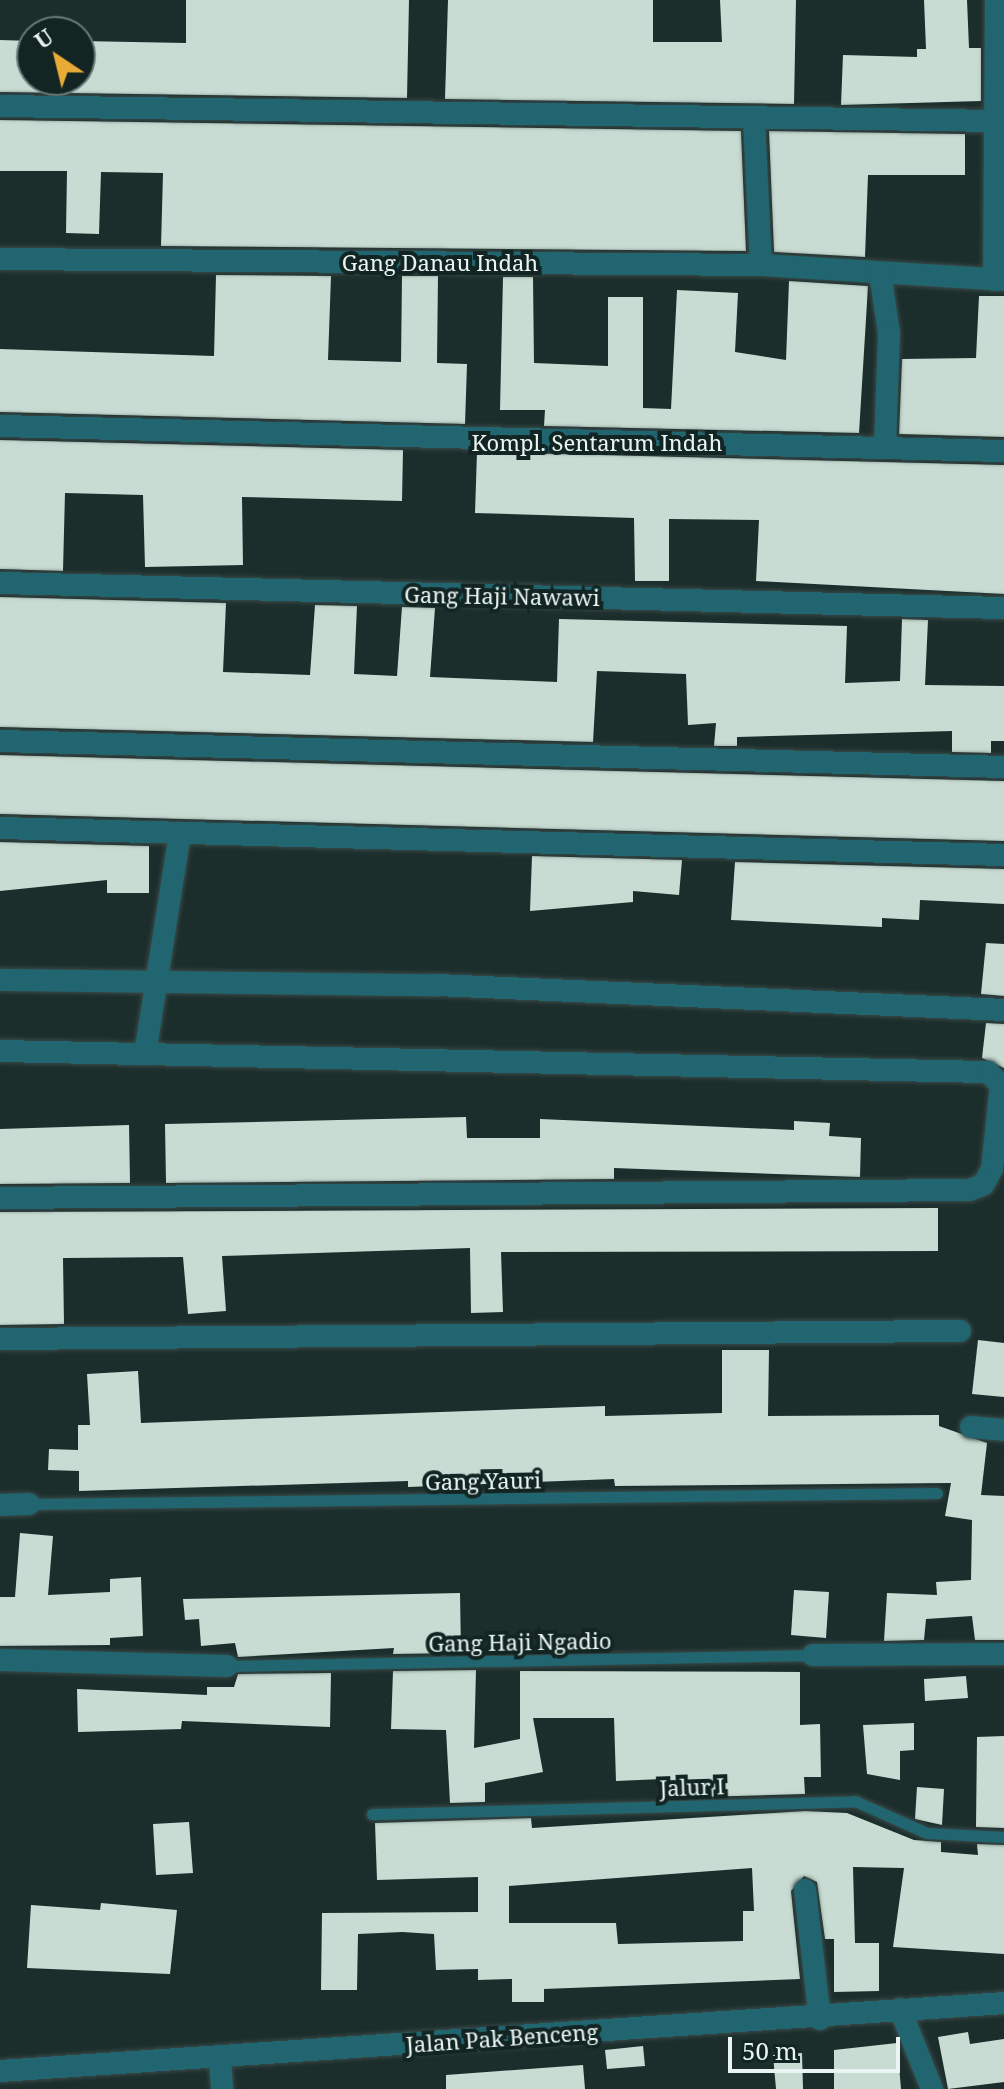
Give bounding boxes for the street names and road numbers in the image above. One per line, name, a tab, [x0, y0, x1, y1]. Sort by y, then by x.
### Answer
street label: Gang Danau Indah	[342, 250, 538, 276]
street label: Kompl. Sentarum Indah	[471, 430, 723, 456]
street label: Gang Haji Nawawi	[404, 581, 600, 611]
street label: Gang Yauri	[425, 1467, 541, 1495]
street label: Gang Haji Ngadio	[428, 1627, 612, 1657]
street label: Jalur I	[659, 1773, 725, 1801]
street label: Jalan Pak Benceng	[405, 2018, 599, 2058]

